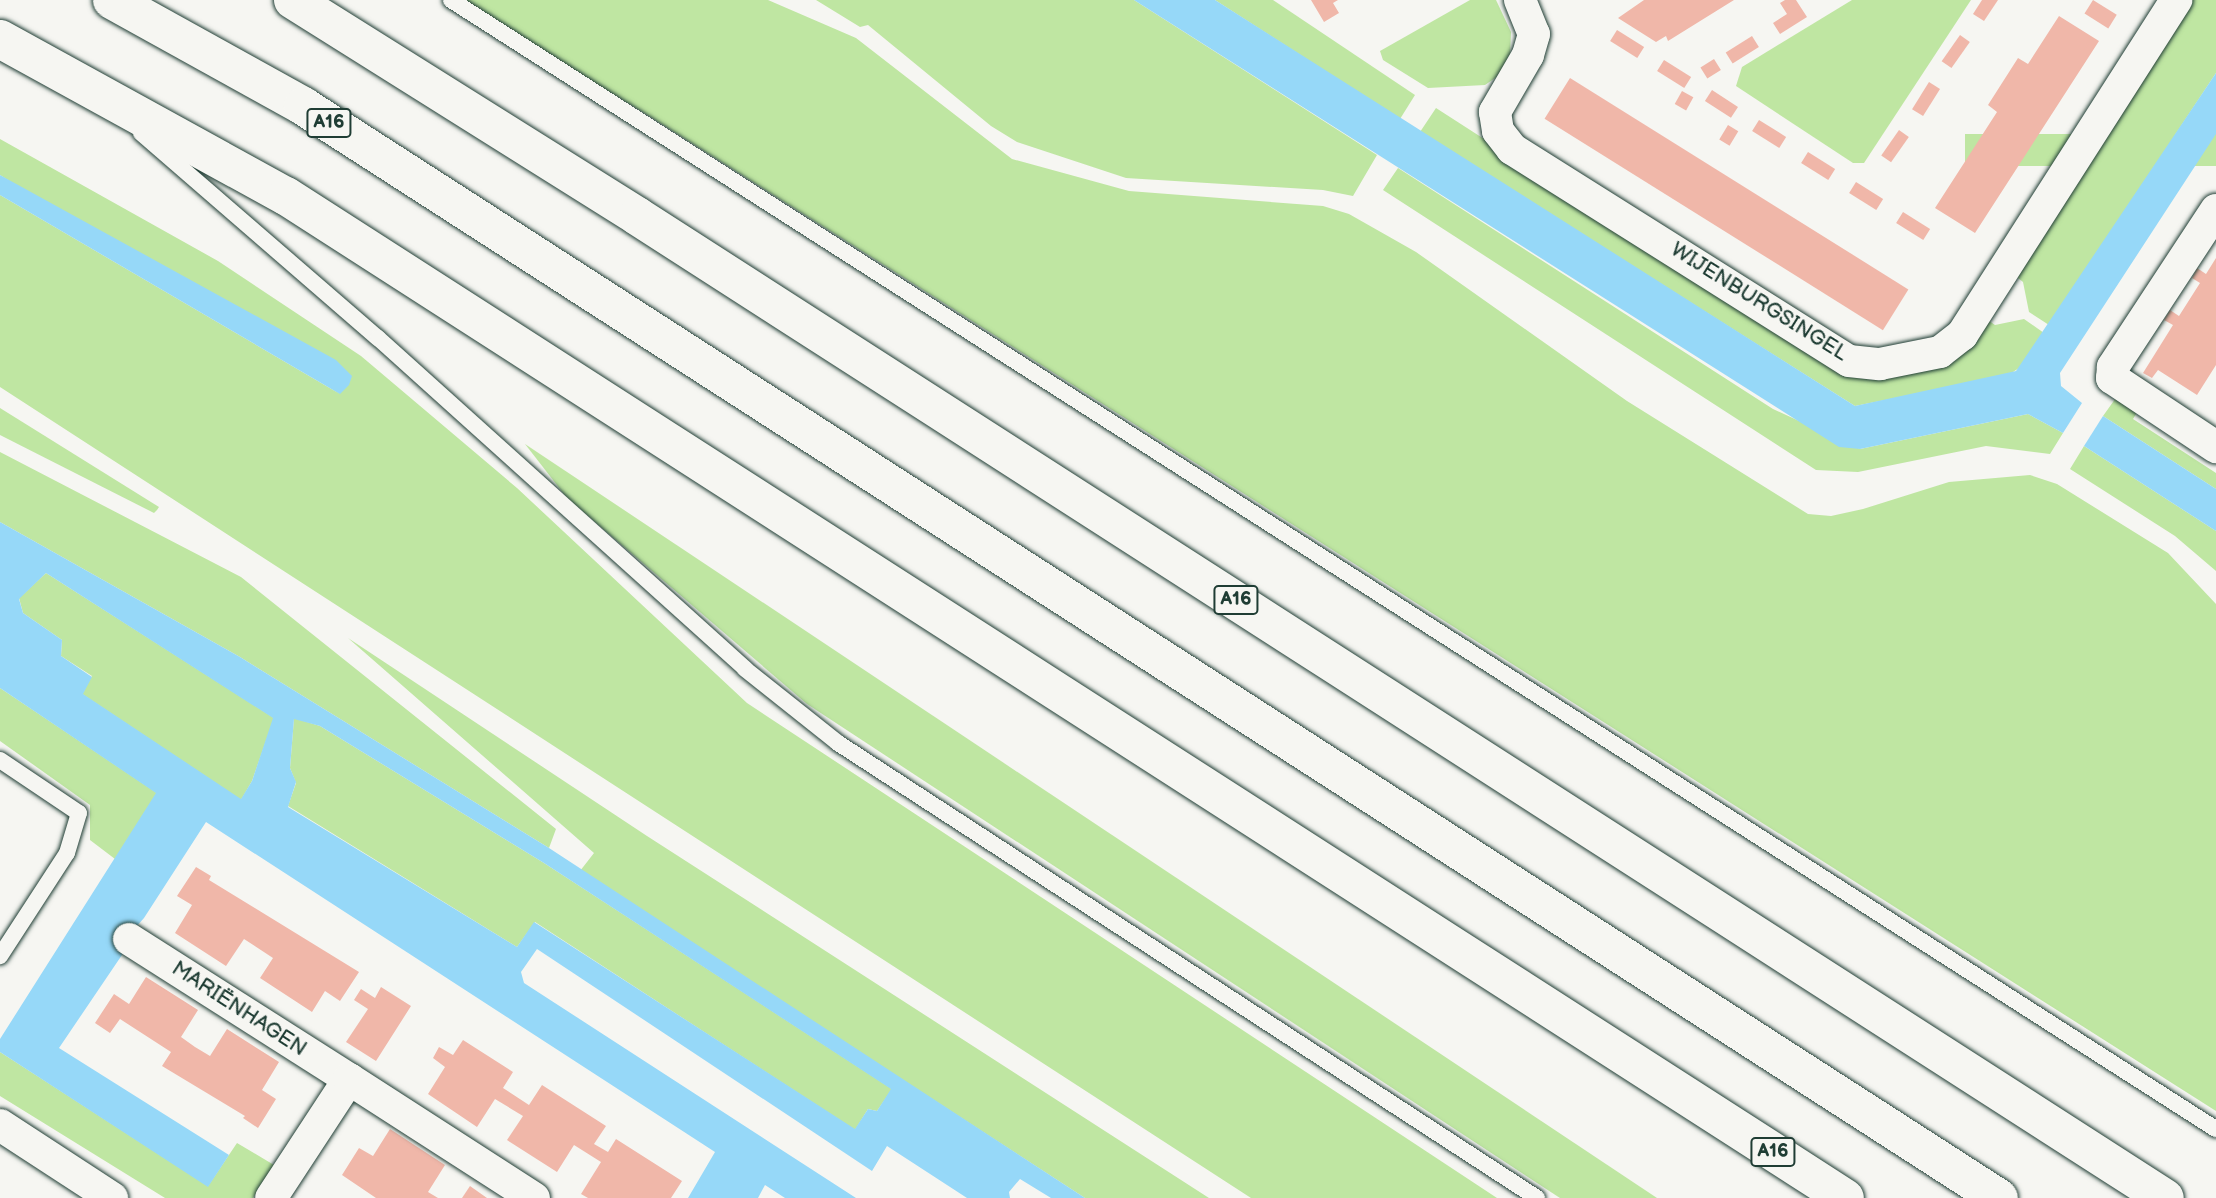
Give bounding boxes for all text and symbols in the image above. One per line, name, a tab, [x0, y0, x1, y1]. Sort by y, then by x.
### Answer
road number: A16	[306, 108, 352, 139]
street label: WIJENBURGSINGEL	[1666, 237, 1852, 367]
road number: A16	[1213, 584, 1259, 615]
street label: MARIËNHAGEN	[167, 956, 311, 1062]
road number: A16	[1750, 1136, 1796, 1168]

